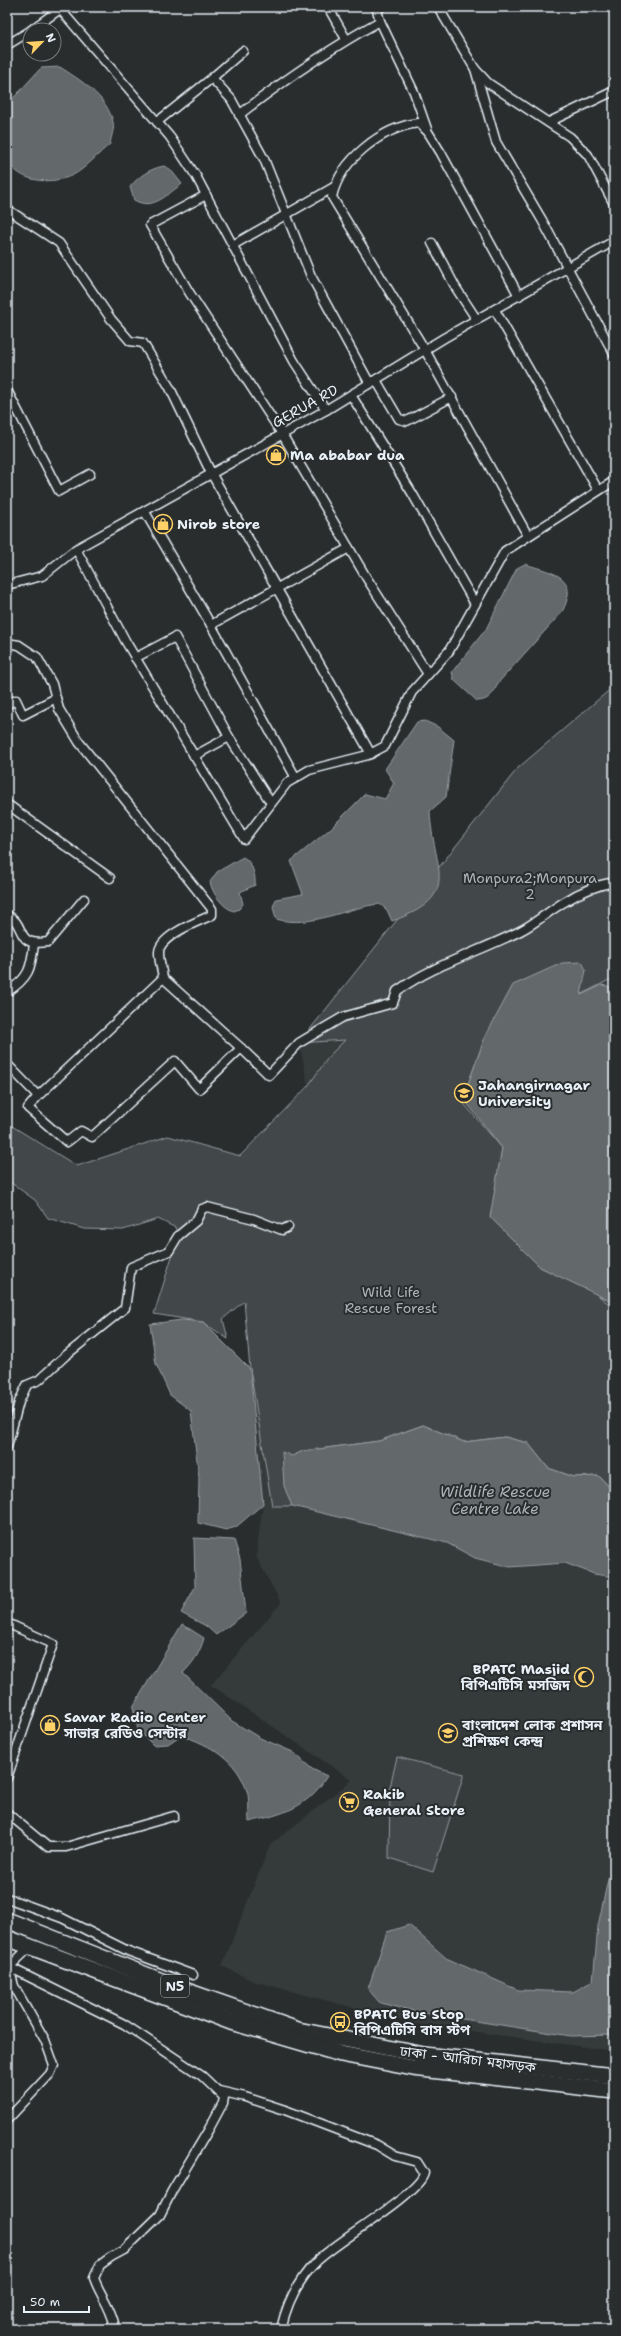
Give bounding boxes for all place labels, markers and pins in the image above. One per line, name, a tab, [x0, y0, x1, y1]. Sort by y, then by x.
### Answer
shop icon: Ma ababar dua	[265, 444, 287, 466]
place label: Ma ababar dua	[290, 446, 405, 464]
shop icon: Nirob store	[152, 513, 174, 535]
place label: Nirob store	[177, 515, 260, 533]
place label: Jahangirnagar University	[478, 1076, 590, 1110]
school or university icon: Jahangirnagar University	[453, 1082, 475, 1104]
place label: BPATC Masjid বিপিএটিসি মসজিদ	[460, 1660, 571, 1694]
mosque icon: BPATC Masjid বিপিএটিসি মসজিদ	[573, 1666, 595, 1688]
place label: Savar Radio Center সাভার রেডিও সেন্টার	[63, 1708, 207, 1742]
shop icon: Savar Radio Center সাভার রেডিও সেন্টার	[39, 1714, 61, 1736]
place label: বাংলাদেশ লোক প্রশাসন প্রশিক্ষণ কেন্দ্র	[461, 1716, 603, 1750]
school or university icon: বাংলাদেশ লোক প্রশাসন প্রশিক্ষণ কেন্দ্র	[437, 1722, 459, 1744]
place label: Rakib General Store	[363, 1785, 465, 1819]
supermarket icon: Rakib General Store	[338, 1791, 360, 1813]
place label: BPATC Bus Stop বিপিএটিসি বাস স্টপ	[353, 2005, 471, 2039]
bus stop icon: BPATC Bus Stop বিপিএটিসি বাস স্টপ	[329, 2011, 351, 2033]

